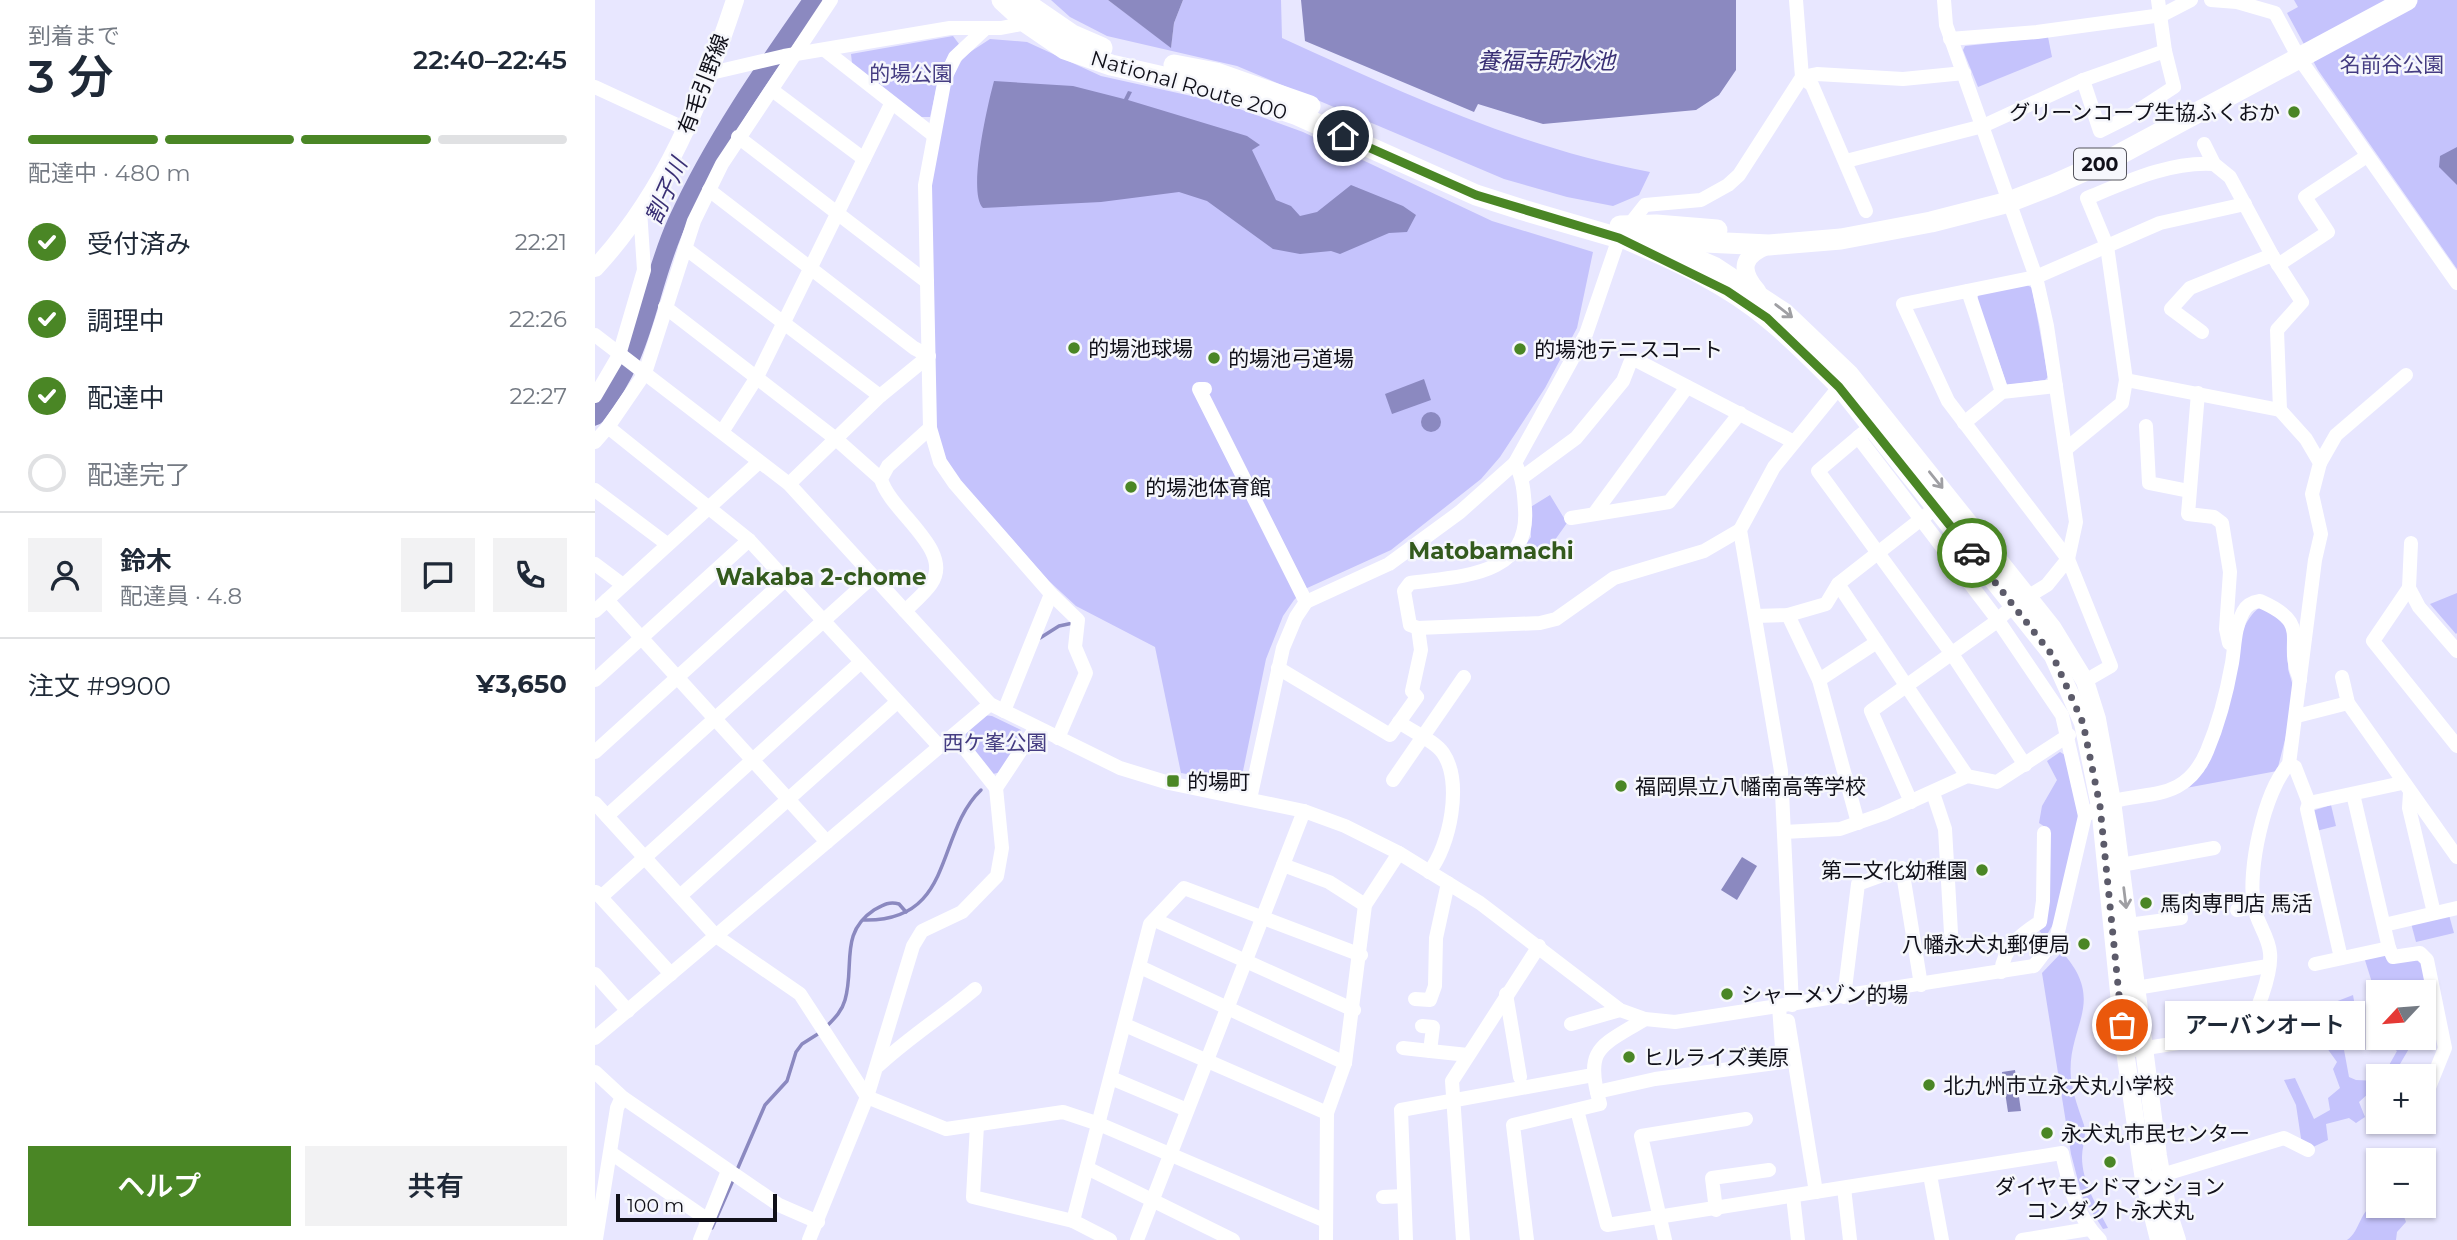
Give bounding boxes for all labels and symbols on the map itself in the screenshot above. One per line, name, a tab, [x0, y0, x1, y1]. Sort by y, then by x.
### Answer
street label: 有毛引野線	[673, 31, 733, 137]
street label: National Route 200	[1088, 45, 1290, 125]
water label: 養福寺貯水池	[1477, 47, 1617, 75]
park label: 名前谷公園	[2340, 52, 2445, 77]
park label: 的場公園	[869, 61, 953, 86]
place label: グリーンコープ生協ふくおか	[2009, 100, 2280, 125]
marker: グリーンコープ生協ふくおか	[2286, 104, 2302, 120]
pin	[1313, 106, 1373, 166]
road number: 200	[2074, 148, 2126, 180]
water label: 割子川	[639, 151, 694, 228]
one-way arrow	[1774, 304, 1792, 319]
place label: 的場池球場	[1088, 336, 1193, 361]
place label: 的場池テニスコート	[1534, 337, 1723, 362]
marker: 的場池球場	[1066, 340, 1082, 356]
marker: 的場池テニスコート	[1512, 341, 1528, 357]
place label: 的場池弓道場	[1228, 346, 1354, 371]
marker: 的場池弓道場	[1206, 350, 1222, 366]
one-way arrow	[1928, 470, 1943, 488]
place label: 的場池体育館	[1145, 475, 1271, 500]
marker: 的場池体育館	[1123, 479, 1139, 495]
courier	[1937, 518, 2007, 588]
district label: Matobamachi	[1408, 537, 1574, 565]
district label: Wakaba 2-chome	[716, 563, 926, 591]
park label: 西ケ峯公園	[943, 730, 1048, 755]
place label: 的場町	[1187, 769, 1250, 794]
marker: 的場町	[1165, 773, 1181, 789]
place label: 福岡県立八幡南高等学校	[1635, 774, 1866, 799]
marker: 福岡県立八幡南高等学校	[1613, 778, 1629, 794]
place label: 第二文化幼稚園	[1821, 858, 1968, 883]
marker: 第二文化幼稚園	[1974, 862, 1990, 878]
one-way arrow	[2119, 886, 2132, 909]
place label: 馬肉専門店 馬活	[2160, 891, 2313, 916]
marker: 馬肉専門店 馬活	[2138, 895, 2154, 911]
place label: 八幡永犬丸郵便局	[1902, 932, 2070, 957]
marker: 八幡永犬丸郵便局	[2076, 936, 2092, 952]
north arrow	[2366, 980, 2436, 1050]
place label: シャーメゾン的場	[1741, 982, 1908, 1007]
marker: シャーメゾン的場	[1719, 986, 1735, 1002]
pin	[2092, 995, 2152, 1055]
callout: アーバンオート	[2164, 1000, 2363, 1050]
place label: ヒルライズ美原	[1643, 1045, 1789, 1070]
marker: ヒルライズ美原	[1621, 1049, 1637, 1065]
place label: 北九州市立永犬丸小学校	[1943, 1073, 2174, 1098]
marker: 北九州市立永犬丸小学校	[1921, 1077, 1937, 1093]
place label: 永犬丸市民センター	[2061, 1121, 2250, 1146]
marker: 永犬丸市民センター	[2039, 1125, 2055, 1141]
marker: ダイヤモンドマンション コンダクト永犬丸	[2102, 1154, 2118, 1170]
place label: ダイヤモンドマンション コンダクト永犬丸	[1995, 1174, 2225, 1223]
scale bar	[616, 1191, 777, 1223]

